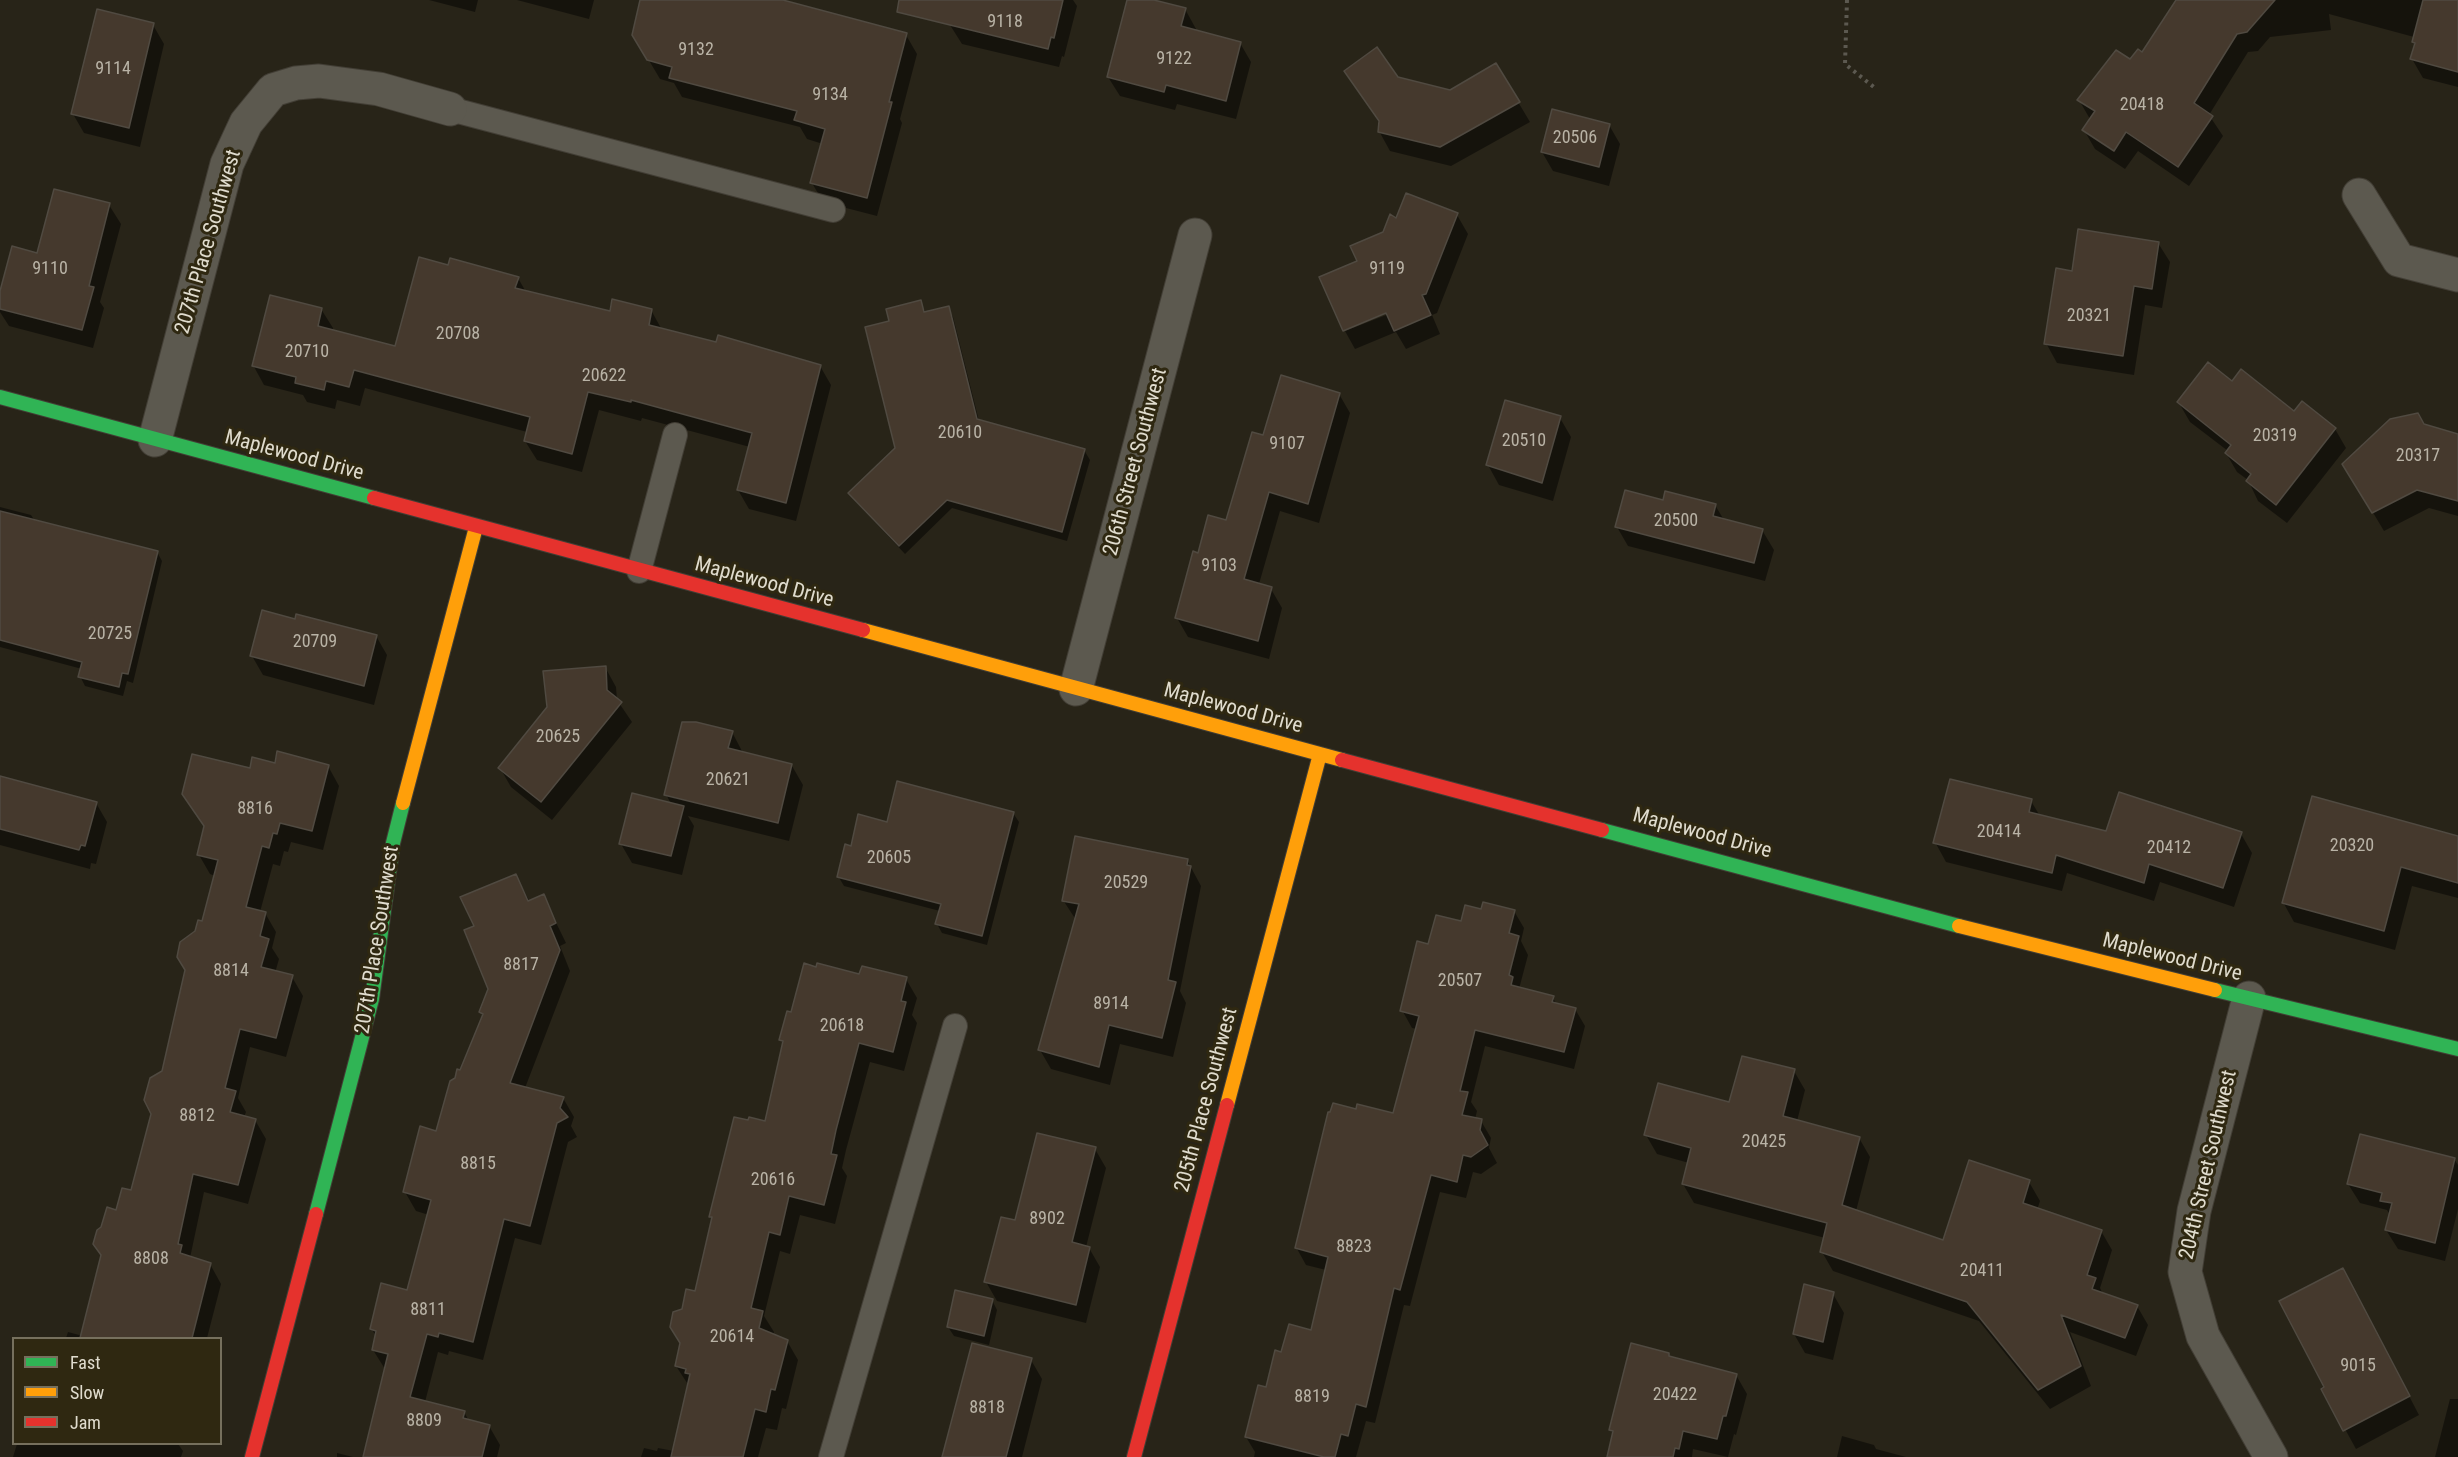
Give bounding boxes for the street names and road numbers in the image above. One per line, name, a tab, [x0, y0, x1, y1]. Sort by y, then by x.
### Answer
street label: 207th Place Southwest	[171, 147, 247, 337]
street label: 206th Street Southwest	[1099, 365, 1173, 559]
street label: Maplewood Drive	[222, 425, 366, 487]
street label: Maplewood Drive	[692, 552, 836, 614]
street label: Maplewood Drive	[1161, 678, 1305, 740]
street label: Maplewood Drive	[1630, 803, 1774, 865]
street label: 207th Place Southwest	[351, 844, 405, 1036]
street label: Maplewood Drive	[2100, 929, 2244, 987]
street label: 205th Place Southwest	[1170, 1005, 1244, 1195]
street label: 204th Street Southwest	[2175, 1068, 2243, 1262]

